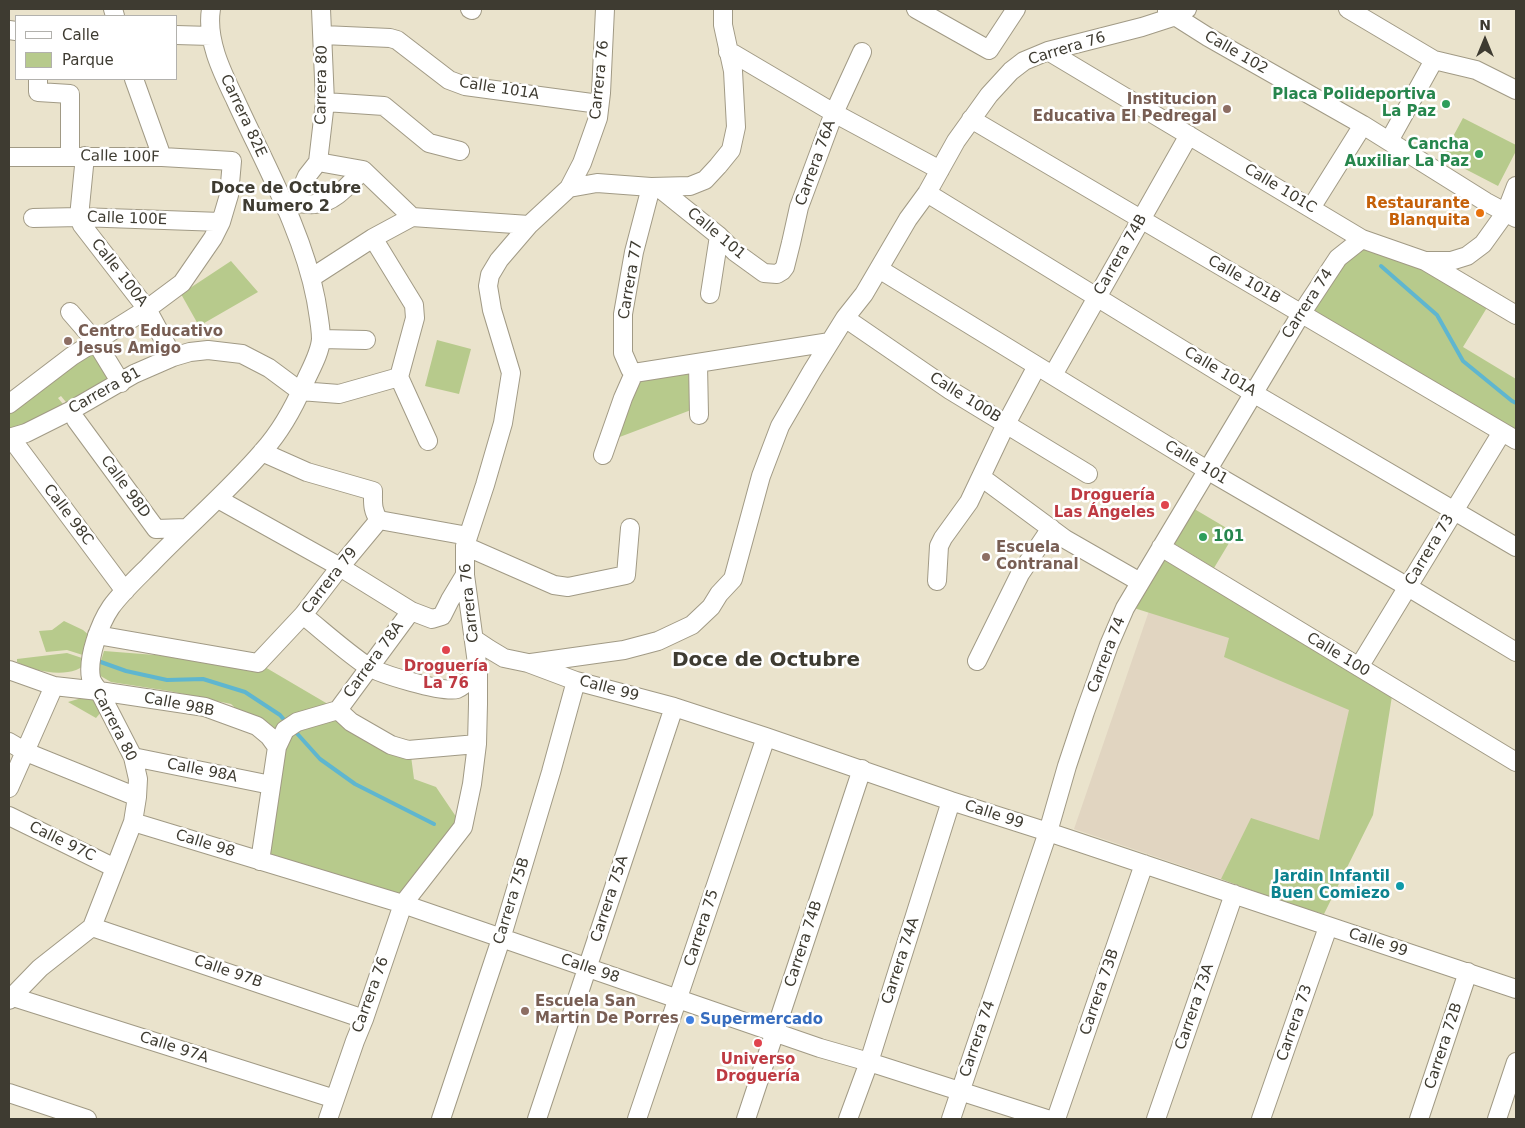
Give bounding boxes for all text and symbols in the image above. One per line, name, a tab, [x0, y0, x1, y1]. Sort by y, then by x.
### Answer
legend	[15, 15, 178, 80]
north arrow	[1460, 15, 1510, 65]
text: N	[1479, 17, 1491, 33]
text: Calle	[62, 26, 99, 44]
street label: Calle 102	[1201, 28, 1271, 78]
street label: Carrera 76	[1026, 29, 1108, 69]
street label: Carrera 76	[587, 39, 613, 121]
street label: Carrera 80	[312, 45, 332, 125]
text: Parque	[62, 51, 114, 69]
street label: Carrera 82E	[216, 72, 270, 160]
street label: Calle 101A	[458, 74, 540, 104]
place label: Placa Polideportiva La Paz	[1272, 86, 1436, 121]
place label: Institucion Educativa El Pedregal	[1033, 91, 1217, 126]
marker: Placa Polideportiva La Paz	[1440, 98, 1452, 110]
marker: Institucion Educativa El Pedregal	[1221, 103, 1233, 115]
street label: Carrera 76A	[792, 118, 840, 208]
place label: Cancha Auxiliar La Paz	[1345, 136, 1469, 171]
street label: Calle 100F	[80, 147, 160, 167]
marker: Cancha Auxiliar La Paz	[1473, 148, 1485, 160]
street label: Calle 101C	[1241, 160, 1319, 218]
district label: Doce de Octubre Numero 2	[211, 179, 361, 217]
place label: Restaurante Blanquita	[1366, 195, 1470, 230]
street label: Calle 101	[683, 204, 749, 264]
marker: Restaurante Blanquita	[1474, 207, 1486, 219]
street label: Calle 100E	[87, 209, 167, 229]
street label: Carrera 74B	[1091, 211, 1151, 299]
street label: Calle 100A	[87, 236, 151, 310]
street label: Carrera 77	[615, 239, 647, 321]
street label: Calle 101B	[1204, 252, 1284, 308]
street label: Carrera 74	[1279, 266, 1337, 342]
place label: Centro Educativo Jesus Amigo	[78, 323, 223, 358]
marker: Centro Educativo Jesus Amigo	[62, 335, 74, 347]
street label: Calle 101A	[1181, 343, 1259, 401]
street label: Carrera 81	[66, 364, 144, 418]
street label: Calle 100B	[926, 369, 1004, 427]
street label: Calle 101	[1161, 437, 1231, 489]
street label: Calle 98D	[96, 452, 154, 522]
street label: Calle 98C	[39, 481, 97, 549]
place label: Droguería Las Ángeles	[1054, 487, 1155, 522]
marker: Droguería Las Ángeles	[1159, 499, 1171, 511]
street label: Carrera 73	[1402, 511, 1458, 589]
place label: 101	[1213, 528, 1244, 546]
marker: 101	[1197, 531, 1209, 543]
place label: Escuela Contranal	[996, 539, 1079, 574]
street label: Carrera 79	[298, 544, 362, 618]
marker: Escuela Contranal	[980, 551, 992, 563]
street label: Carrera 76	[457, 562, 483, 644]
street label: Carrera 74	[1084, 615, 1130, 695]
street label: Carrera 78A	[340, 618, 408, 702]
street label: Calle 100	[1303, 629, 1373, 681]
marker: Droguería La 76	[440, 644, 452, 656]
district label: Doce de Octubre	[672, 649, 860, 673]
place label: Droguería La 76	[404, 658, 488, 693]
street label: Calle 99	[577, 672, 641, 706]
street label: Carrera 80	[88, 685, 140, 765]
street label: Calle 98B	[142, 689, 216, 721]
street label: Calle 98A	[165, 755, 239, 787]
street label: Calle 99	[962, 797, 1026, 833]
street label: Calle 97C	[26, 818, 98, 866]
street label: Calle 98	[173, 826, 237, 862]
street label: Carrera 75A	[588, 853, 632, 945]
street label: Carrera 75B	[490, 855, 534, 947]
place label: Jardin Infantil Buen Comiezo	[1271, 868, 1390, 903]
marker: Jardin Infantil Buen Comiezo	[1394, 880, 1406, 892]
street label: Carrera 75	[681, 887, 723, 969]
street label: Carrera 74B	[782, 898, 826, 990]
street label: Carrera 74A	[879, 915, 923, 1007]
street label: Calle 99	[1346, 925, 1410, 961]
street label: Carrera 73B	[1077, 946, 1123, 1038]
street label: Calle 98	[558, 951, 622, 987]
street label: Calle 97B	[191, 952, 265, 992]
street label: Carrera 76	[349, 954, 393, 1036]
street label: Carrera 73A	[1172, 961, 1218, 1053]
street label: Carrera 73	[1273, 982, 1317, 1064]
place label: Escuela San Martin De Porres	[535, 993, 679, 1028]
street label: Carrera 74	[956, 998, 1000, 1080]
street label: Carrera 72B	[1422, 1000, 1466, 1092]
marker: Escuela San Martin De Porres	[519, 1005, 531, 1017]
place label: Supermercado	[700, 1011, 823, 1029]
marker: Supermercado	[684, 1014, 696, 1026]
street label: Calle 97A	[137, 1028, 211, 1068]
marker: Universo Droguería	[752, 1037, 764, 1049]
place label: Universo Droguería	[716, 1051, 800, 1086]

